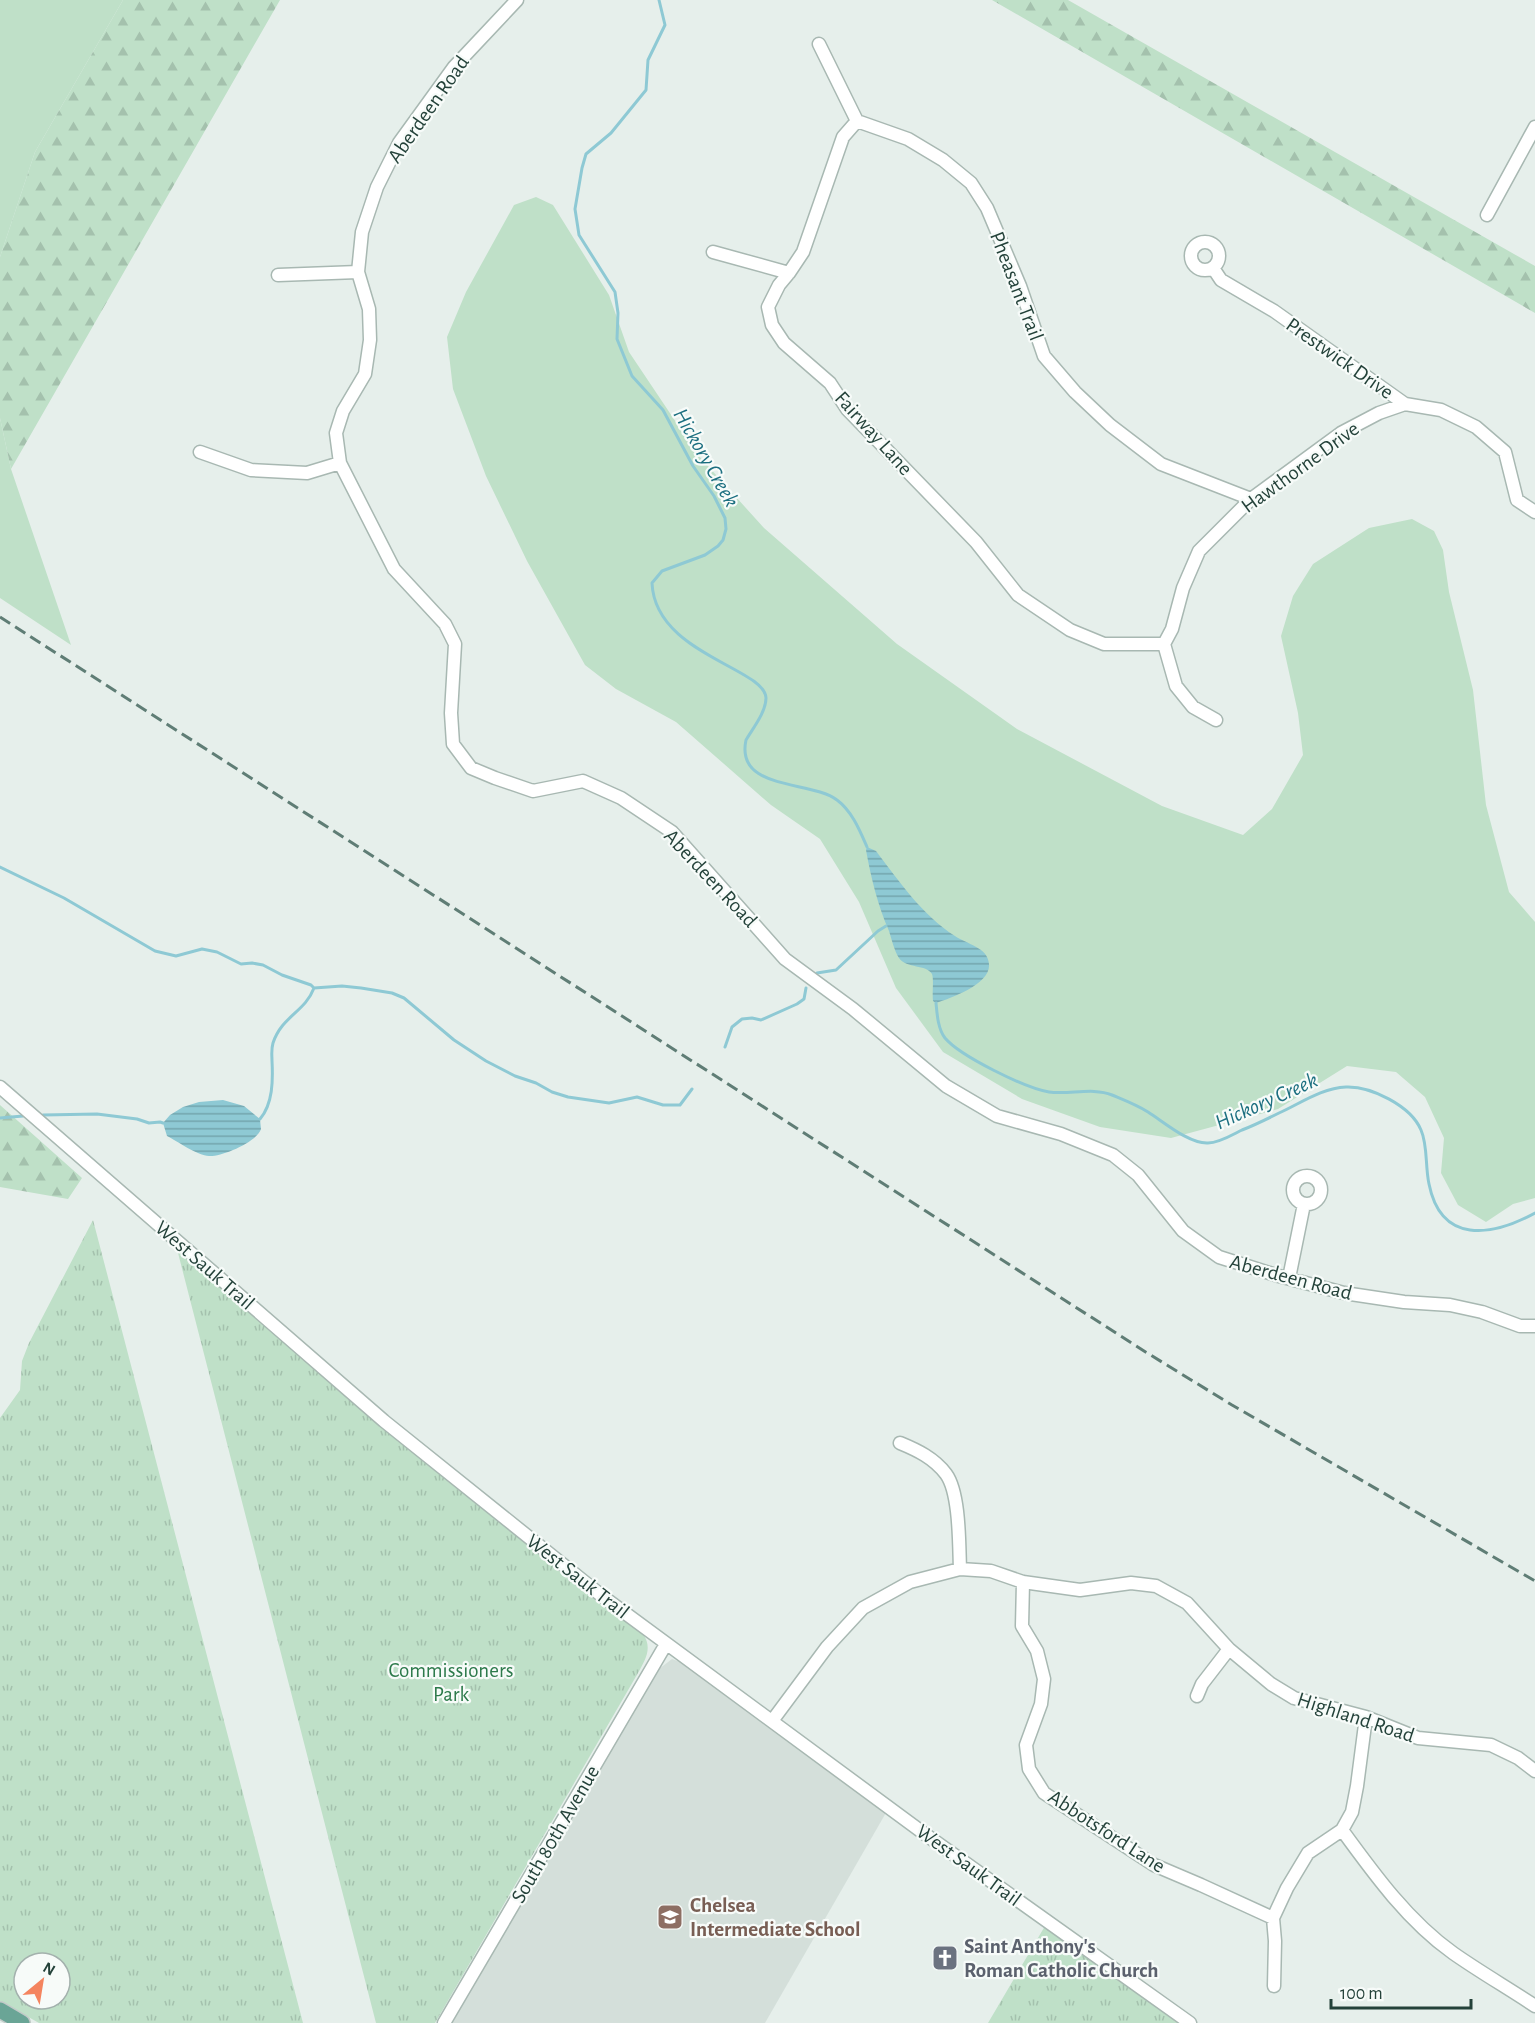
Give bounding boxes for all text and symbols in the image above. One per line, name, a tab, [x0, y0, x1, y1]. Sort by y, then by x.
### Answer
street label: Aberdeen Road	[384, 52, 473, 167]
street label: Pheasant Trail	[986, 229, 1047, 344]
street label: Prestwick Drive	[1282, 314, 1397, 403]
street label: Fairway Lane	[831, 387, 916, 479]
water label: Hickory Creek	[669, 404, 743, 511]
street label: Hawthorne Drive	[1238, 418, 1363, 517]
street label: Aberdeen Road	[660, 825, 761, 932]
water label: Hickory Creek	[1212, 1069, 1321, 1133]
street label: West Sauk Trail	[151, 1217, 258, 1314]
street label: Aberdeen Road	[1227, 1251, 1354, 1304]
street label: West Sauk Trail	[522, 1530, 633, 1623]
park label: Commissioners Park	[389, 1660, 513, 1705]
street label: Highland Road	[1294, 1689, 1417, 1746]
street label: South 80th Avenue	[508, 1762, 603, 1907]
street label: Abbotsford Lane	[1045, 1786, 1169, 1877]
street label: West Sauk Trail	[912, 1820, 1025, 1910]
place label: Chelsea Intermediate School	[690, 1895, 860, 1940]
school or university icon: Chelsea Intermediate School	[655, 1902, 685, 1932]
place label: Saint Anthony's Roman Catholic Church	[964, 1936, 1159, 1981]
church icon: Saint Anthony's Roman Catholic Church	[930, 1943, 960, 1973]
north arrow	[12, 1951, 72, 2011]
text: N	[40, 1959, 58, 1979]
scale bar	[1331, 1972, 1470, 2010]
text: 100 m	[1340, 1985, 1383, 2003]

